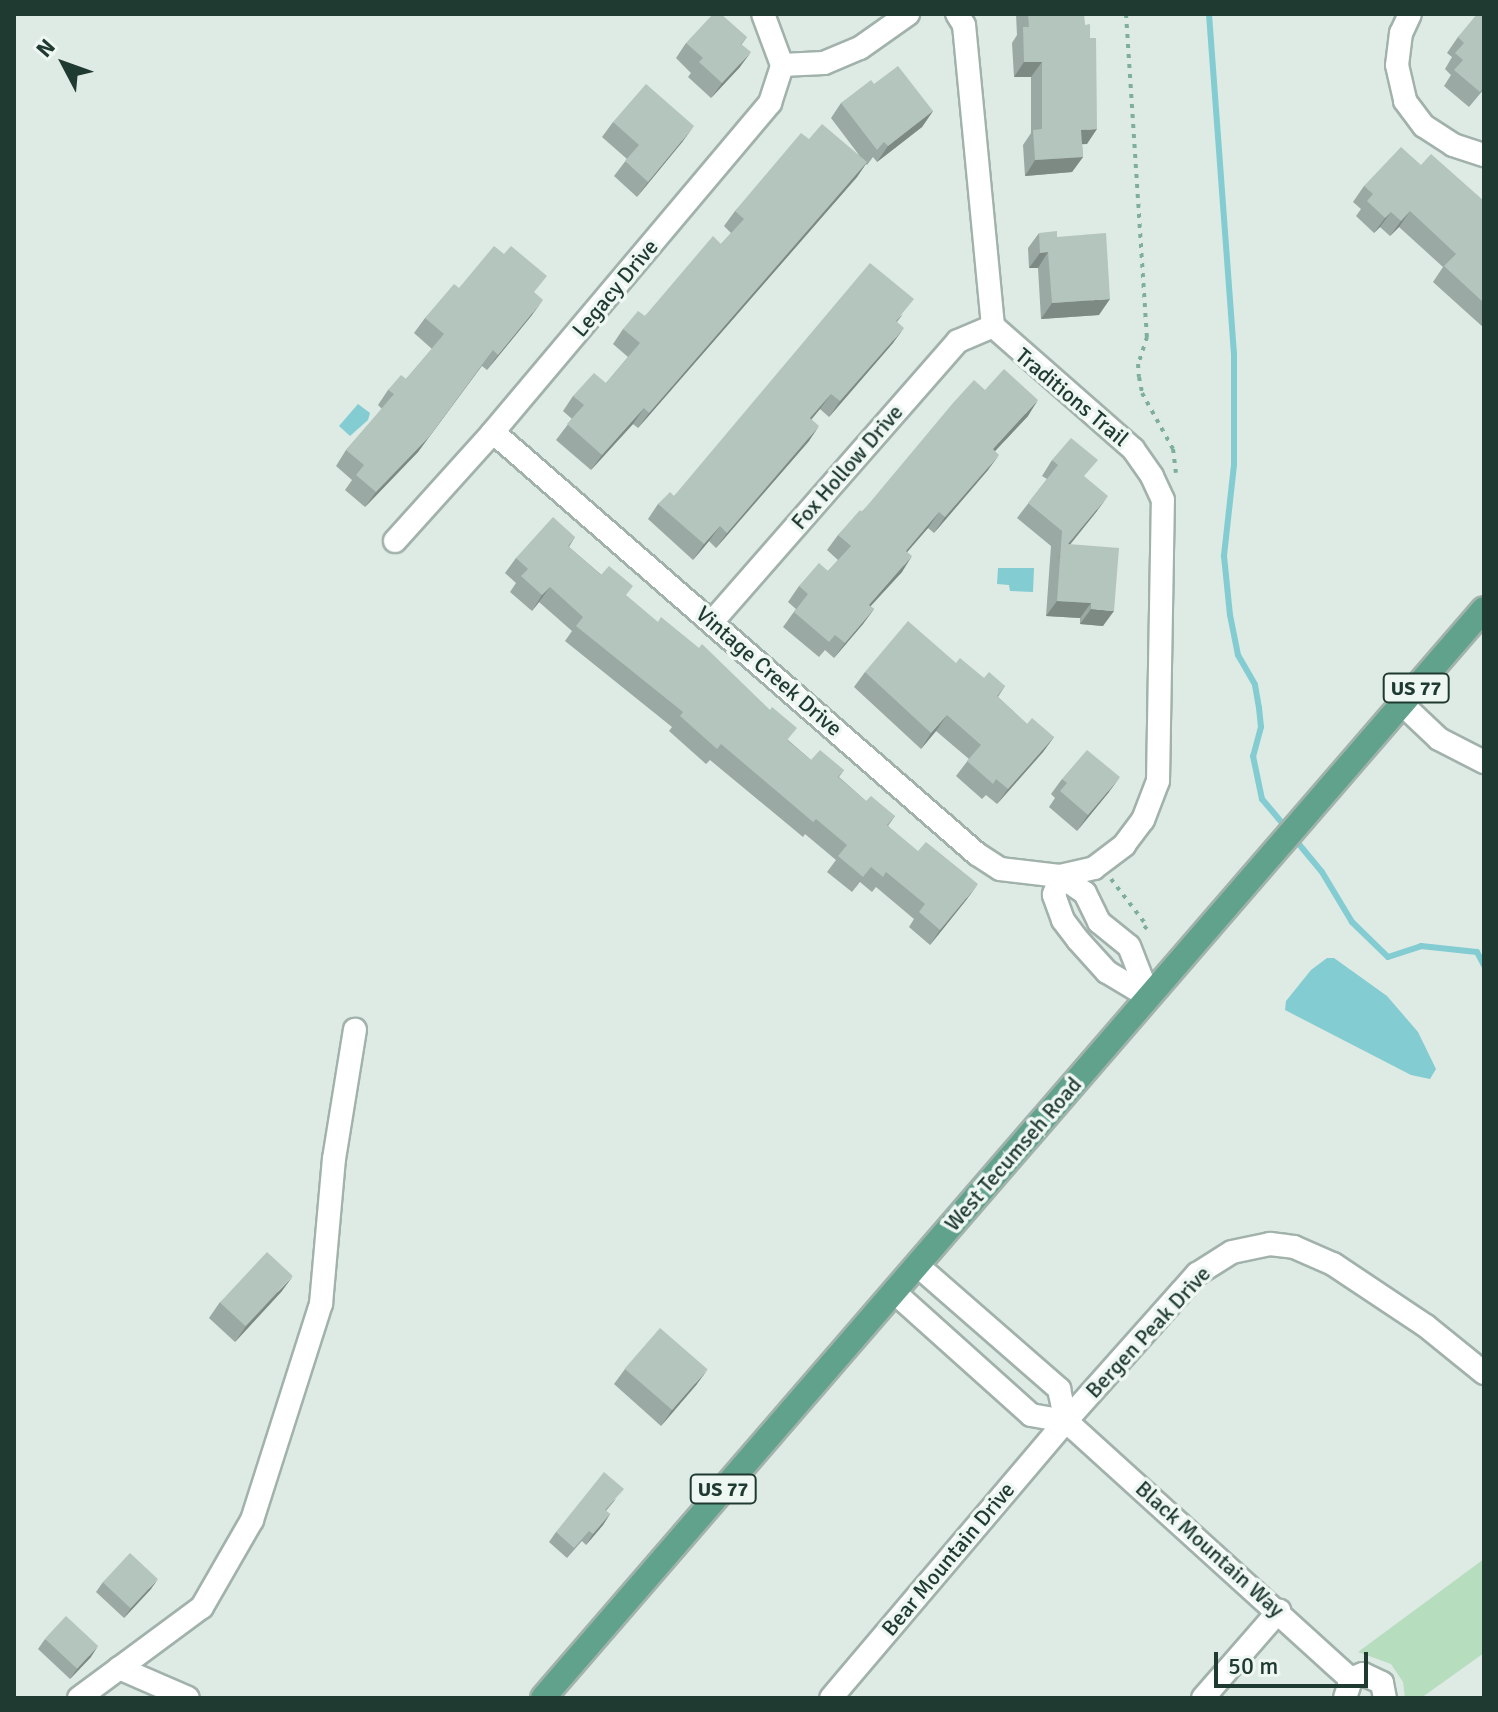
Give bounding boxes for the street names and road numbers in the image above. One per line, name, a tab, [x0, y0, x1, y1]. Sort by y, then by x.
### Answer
street label: Legacy Drive	[567, 234, 663, 342]
street label: Traditions Trail	[1010, 342, 1134, 452]
street label: Fox Hollow Drive	[786, 399, 908, 535]
street label: Vintage Creek Drive	[691, 600, 847, 742]
road number: US 77	[1382, 672, 1450, 704]
street label: West Tecumseh Road	[939, 1072, 1087, 1236]
street label: Bergen Peak Drive	[1080, 1261, 1216, 1403]
road number: US 77	[689, 1473, 757, 1505]
street label: Black Mountain Way	[1130, 1475, 1290, 1623]
street label: Bear Mountain Drive	[876, 1477, 1020, 1641]

